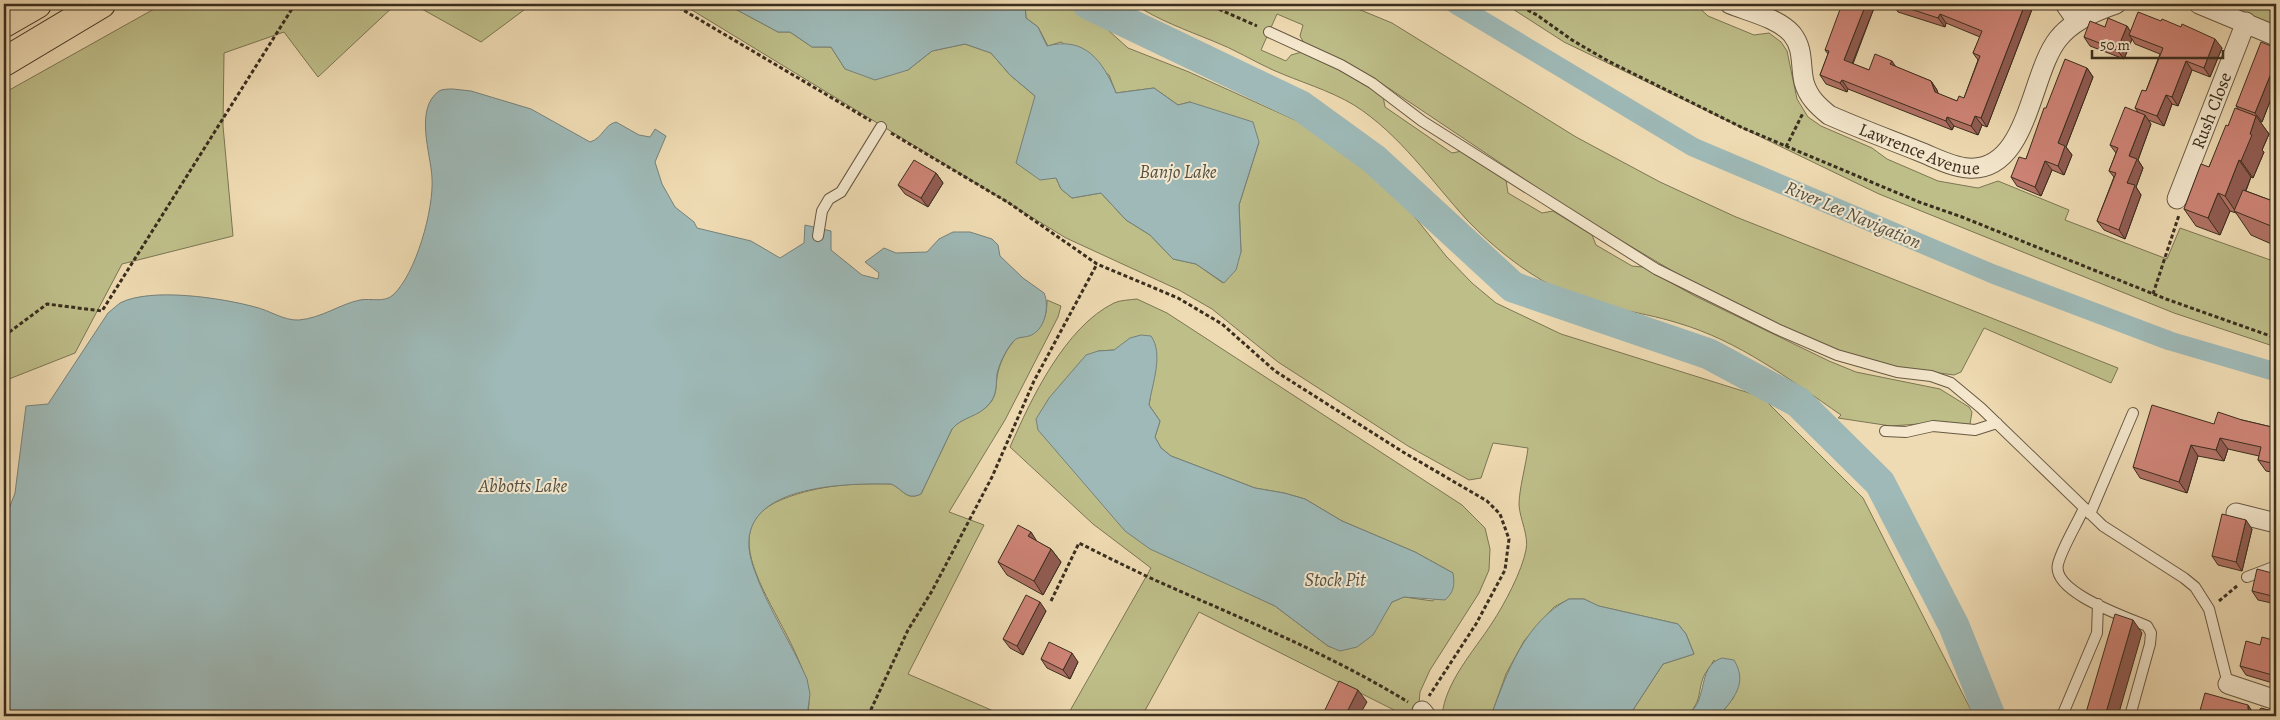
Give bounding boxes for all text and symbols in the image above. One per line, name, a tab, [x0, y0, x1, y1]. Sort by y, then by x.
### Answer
scale bar	[2092, 28, 2224, 60]
text: 50 m	[2100, 35, 2130, 55]
street label: Rush Close	[2186, 69, 2237, 152]
street label: Lawrence Avenue	[1855, 117, 1981, 180]
water label: Banjo Lake	[1139, 159, 1217, 185]
water label: River Lee Navigation	[1781, 175, 1925, 255]
water label: Abbotts Lake	[478, 473, 567, 499]
water label: Stock Pit	[1304, 567, 1367, 593]

